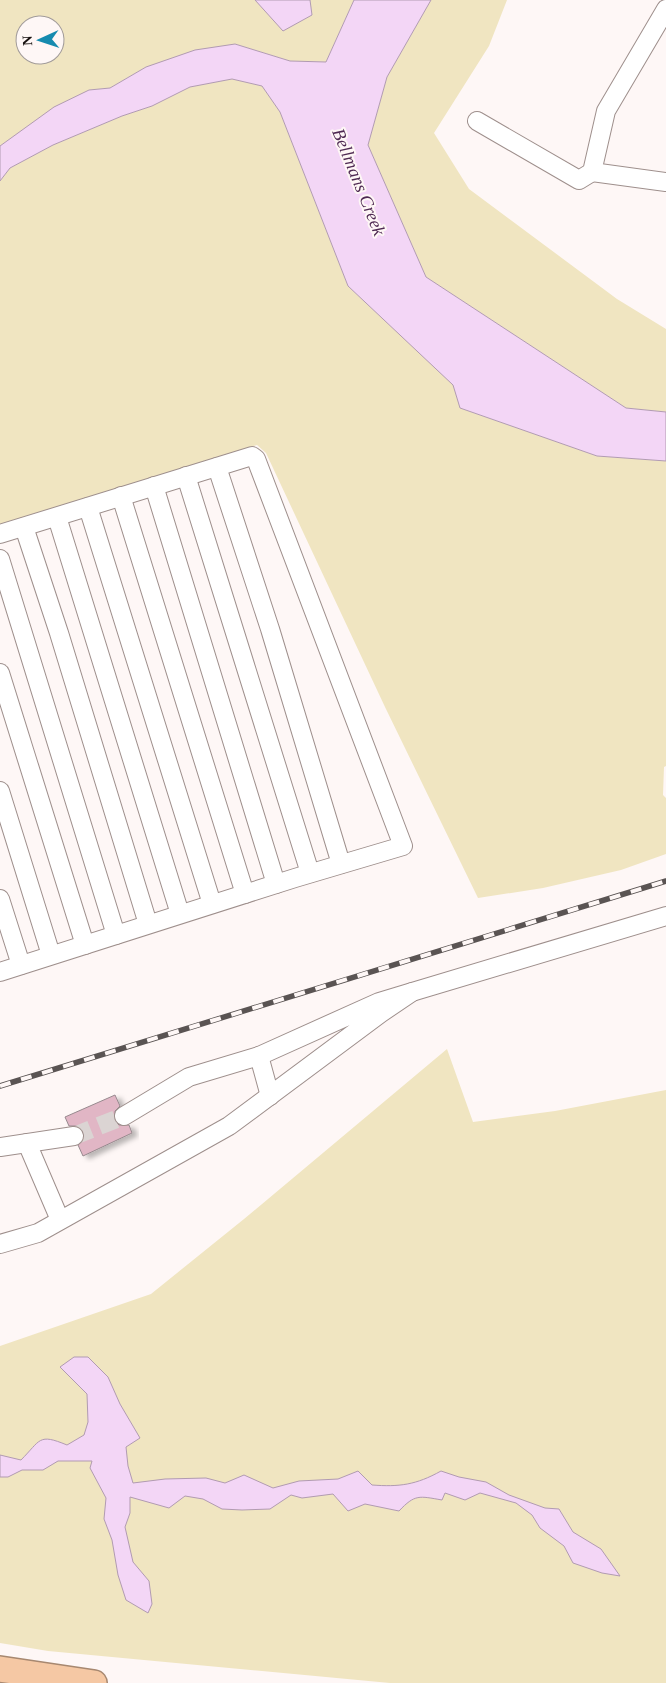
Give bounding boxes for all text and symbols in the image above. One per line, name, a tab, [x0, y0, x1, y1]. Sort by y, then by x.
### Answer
north arrow	[15, 15, 65, 65]
text: N	[20, 35, 35, 46]
water label: Bellmans Creek	[328, 125, 390, 239]

